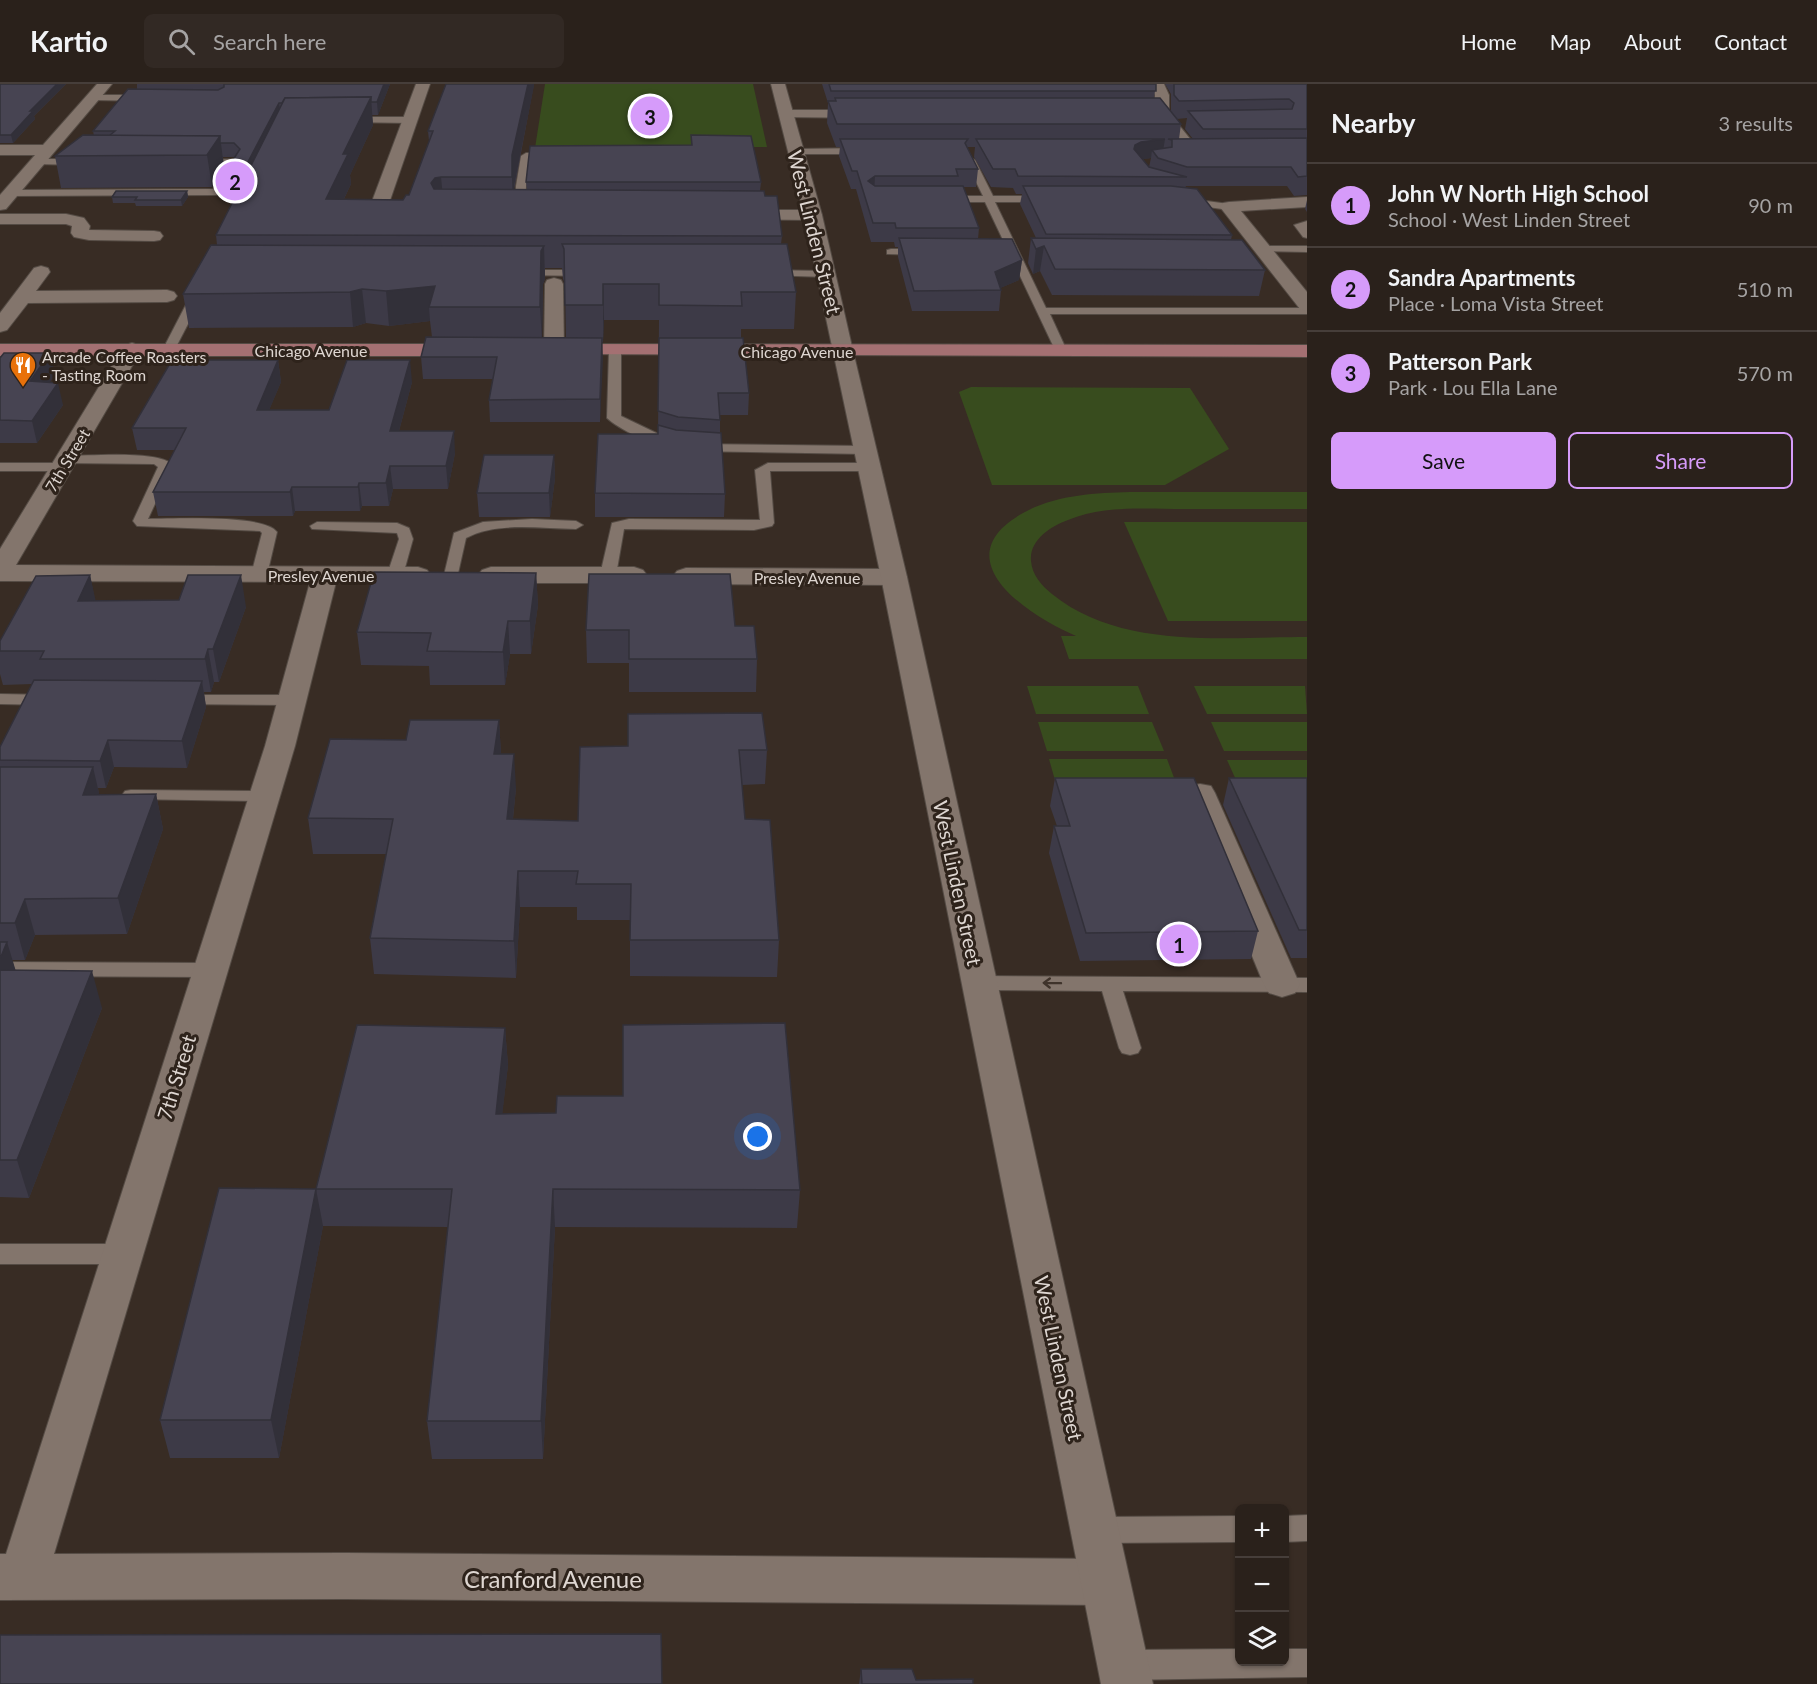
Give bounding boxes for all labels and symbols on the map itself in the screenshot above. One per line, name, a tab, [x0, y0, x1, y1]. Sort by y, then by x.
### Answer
pin: 3	[630, 93, 670, 138]
street label: West Linden Street	[783, 148, 847, 316]
pin: 2	[216, 158, 254, 204]
street label: Chicago Avenue	[255, 341, 367, 360]
street label: Chicago Avenue	[741, 342, 853, 361]
place label: Arcade Coffee Roasters - Tasting Room	[42, 347, 207, 384]
restaurant icon: Arcade Coffee Roasters - Tasting Room	[8, 350, 38, 388]
street label: 7th Street	[41, 425, 93, 495]
street label: Presley Avenue	[268, 566, 374, 585]
street label: Presley Avenue	[754, 568, 860, 587]
street label: West Linden Street	[929, 798, 987, 968]
pin: 1	[1160, 922, 1198, 966]
one-way arrow	[1043, 978, 1063, 989]
street label: 7th Street	[152, 1032, 200, 1122]
your location	[743, 1122, 772, 1151]
street label: West Linden Street	[1030, 1273, 1088, 1443]
street label: Cranford Avenue	[464, 1564, 642, 1593]

